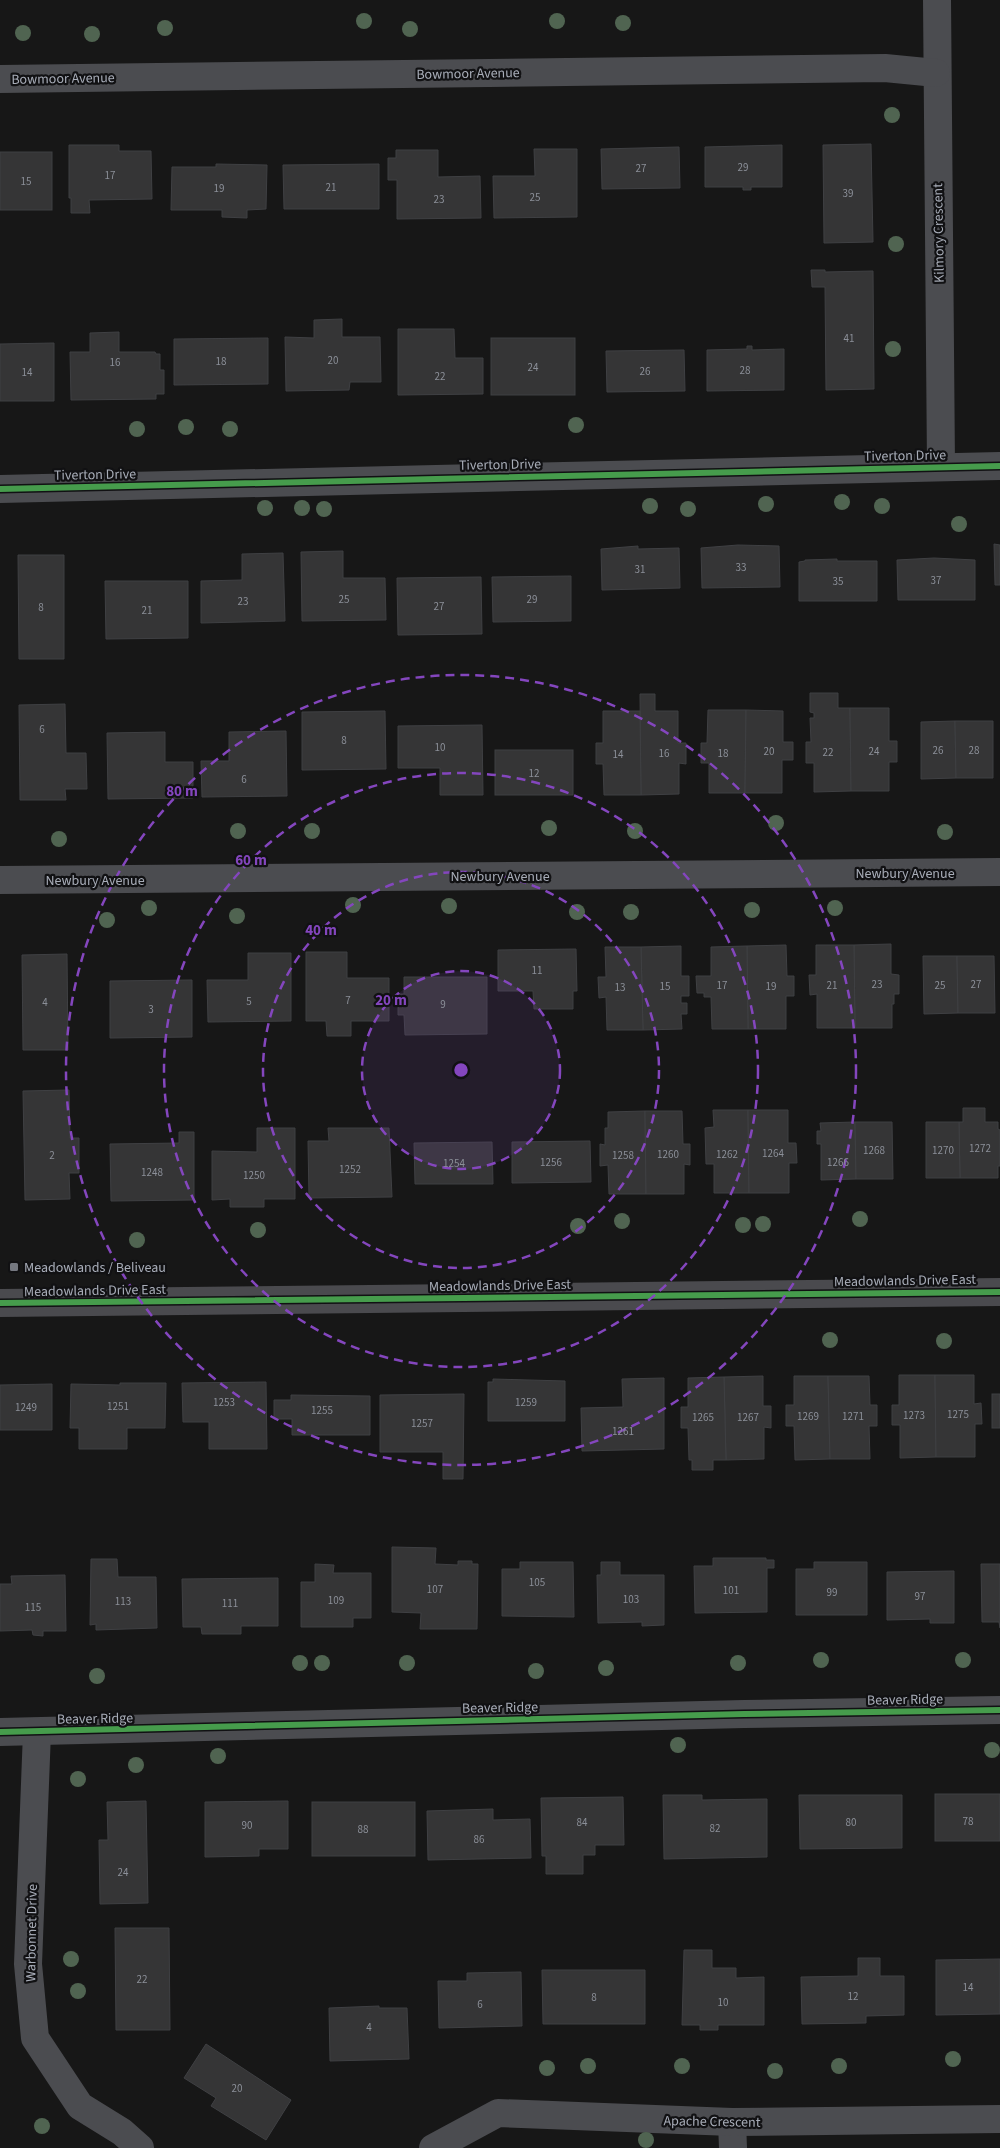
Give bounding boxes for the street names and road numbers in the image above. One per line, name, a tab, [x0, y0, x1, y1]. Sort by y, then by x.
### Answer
street label: Bowmoor Avenue	[416, 63, 520, 85]
street label: Bowmoor Avenue	[11, 68, 115, 90]
street label: Kilmory Crescent	[928, 183, 950, 283]
street label: Tiverton Drive	[864, 445, 946, 467]
street label: Tiverton Drive	[459, 454, 541, 476]
street label: Tiverton Drive	[54, 464, 136, 486]
street label: Newbury Avenue	[855, 864, 955, 884]
street label: Newbury Avenue	[450, 867, 550, 887]
street label: Newbury Avenue	[45, 871, 145, 891]
street label: Meadowlands Drive East	[834, 1270, 976, 1292]
street label: Meadowlands Drive East	[429, 1275, 571, 1297]
street label: Meadowlands Drive East	[24, 1280, 166, 1302]
street label: Beaver Ridge	[867, 1689, 943, 1711]
street label: Beaver Ridge	[462, 1697, 538, 1719]
street label: Beaver Ridge	[57, 1708, 133, 1730]
street label: Warbonnet Drive	[21, 1884, 43, 1982]
street label: Apache Crescent	[663, 2111, 761, 2133]

